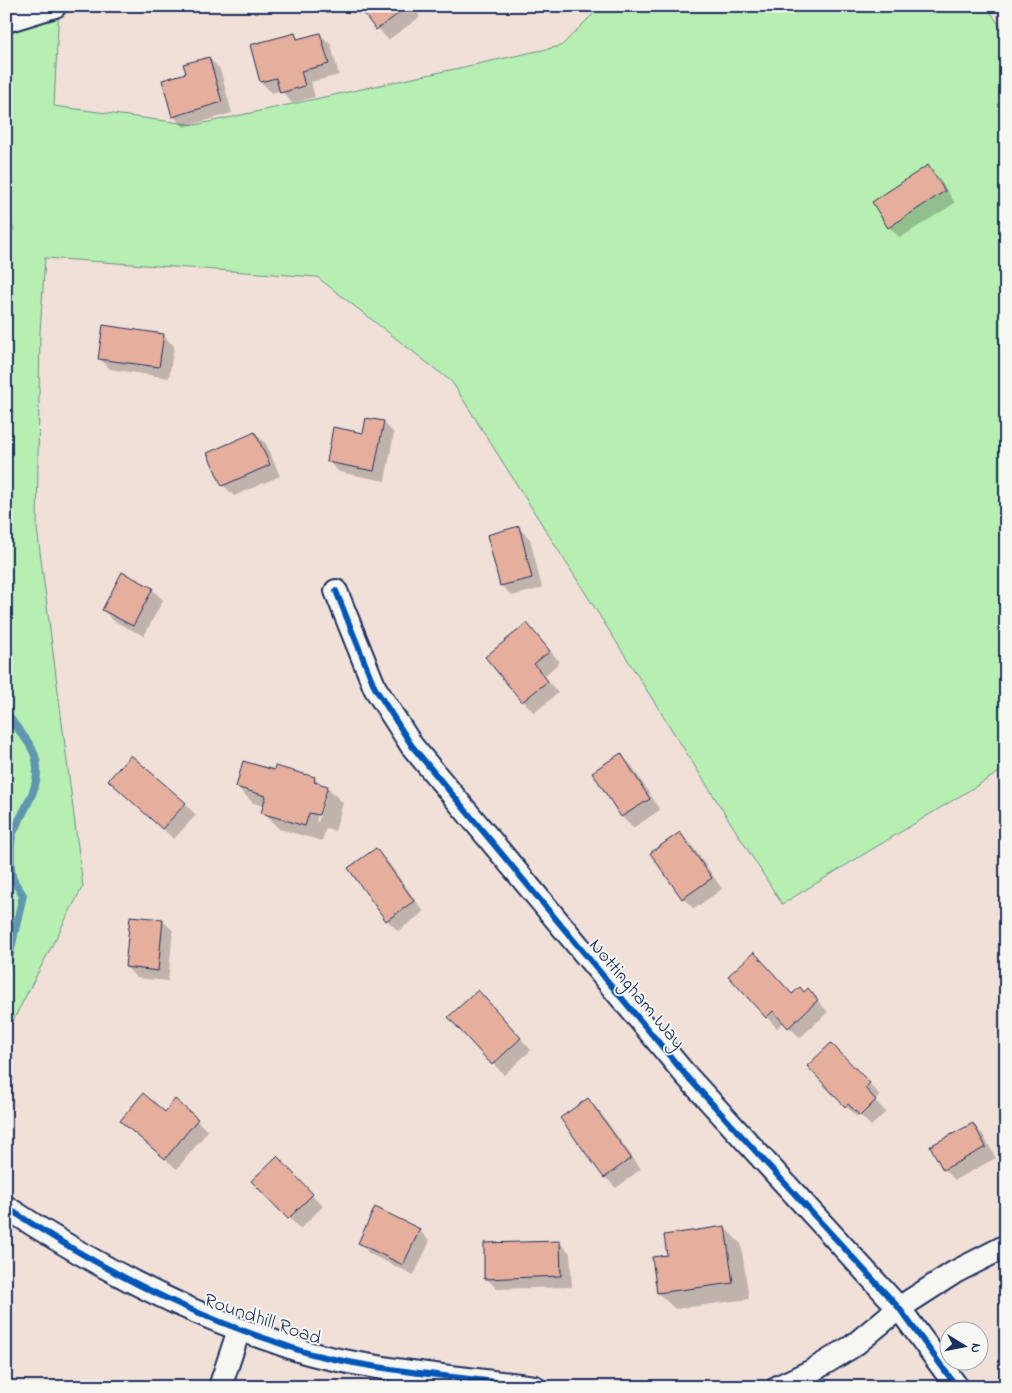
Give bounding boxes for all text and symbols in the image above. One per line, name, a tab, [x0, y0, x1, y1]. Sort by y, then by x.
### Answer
street label: Nottingham Way	[580, 933, 691, 1057]
street label: Roundhill Road	[200, 1287, 325, 1354]
north arrow	[940, 1320, 990, 1370]
text: N	[964, 1342, 986, 1354]

